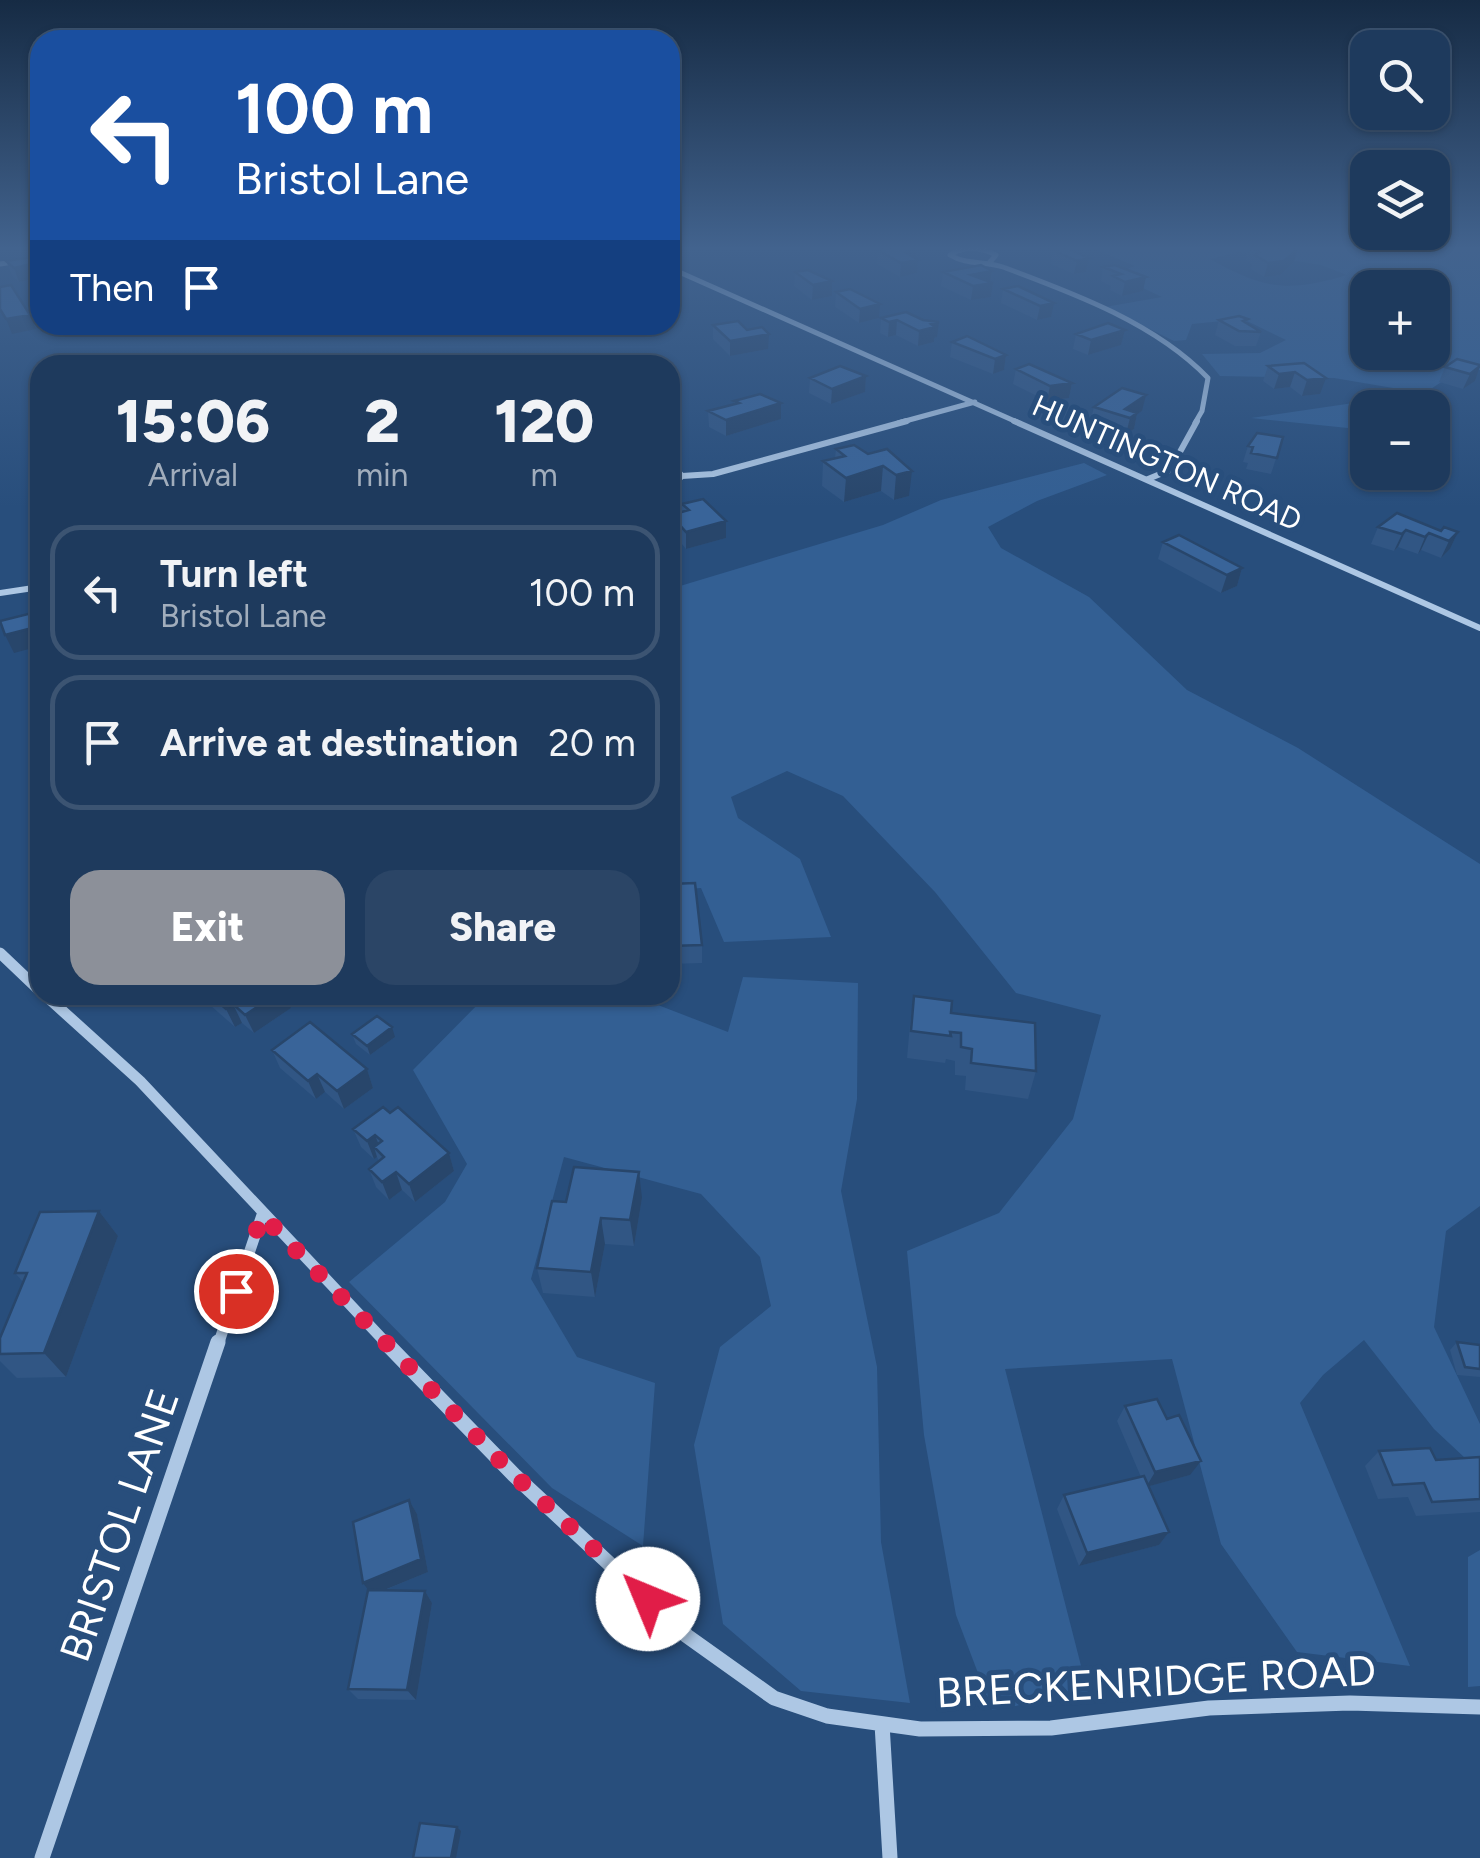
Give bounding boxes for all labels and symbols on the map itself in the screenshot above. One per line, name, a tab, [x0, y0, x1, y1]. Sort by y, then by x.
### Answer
street label: HUNTINGTON ROAD	[1027, 386, 1308, 539]
pin	[194, 1249, 279, 1334]
street label: BRISTOL LANE	[49, 1382, 190, 1668]
position arrow	[596, 1547, 700, 1651]
street label: BRECKENRIDGE ROAD	[935, 1645, 1377, 1718]

